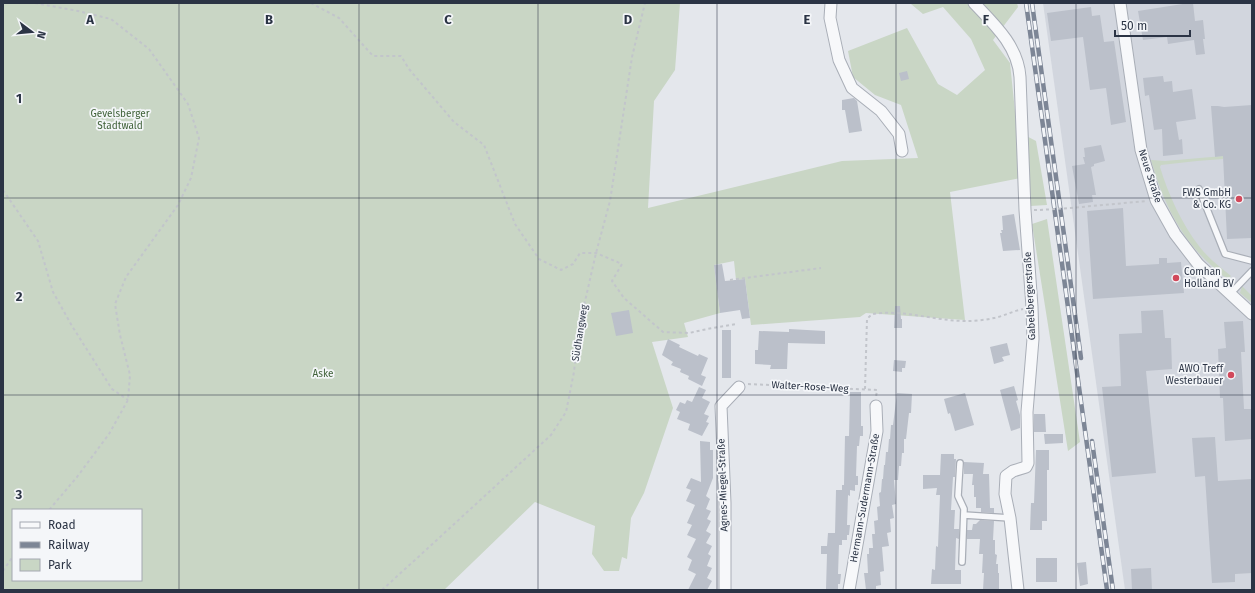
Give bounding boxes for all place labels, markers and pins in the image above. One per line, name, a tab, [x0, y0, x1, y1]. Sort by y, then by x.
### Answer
place label: FWS GmbH & Co. KG	[1182, 187, 1231, 211]
marker: FWS GmbH & Co. KG	[1234, 194, 1244, 204]
place label: Comhan Holland BV	[1184, 266, 1234, 290]
marker: Comhan Holland BV	[1171, 273, 1181, 283]
place label: AWO Treff Westerbauer	[1166, 363, 1224, 387]
marker: AWO Treff Westerbauer	[1226, 370, 1236, 380]

